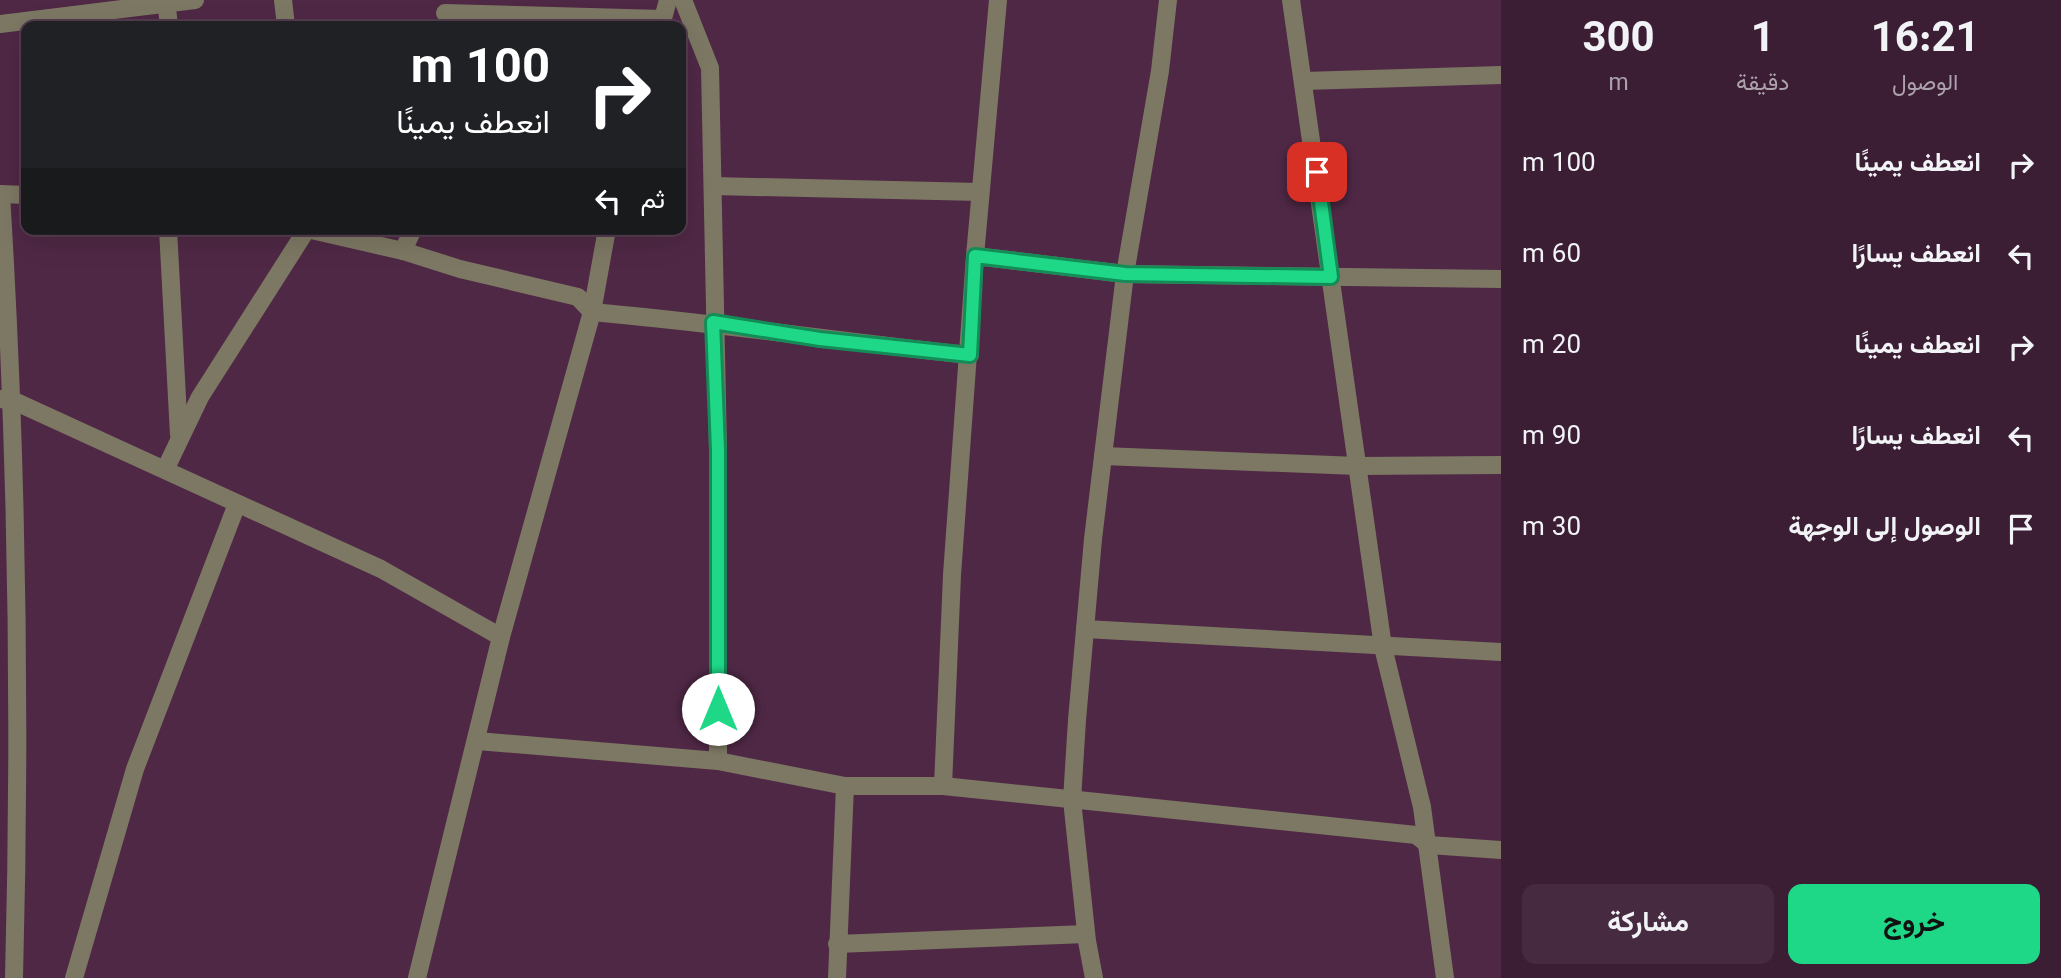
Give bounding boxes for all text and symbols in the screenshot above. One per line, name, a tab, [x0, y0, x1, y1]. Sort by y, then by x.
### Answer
text: 300	[1582, 8, 1655, 74]
text: 1	[1751, 8, 1775, 74]
text: 16:21	[1871, 8, 1980, 74]
text: 100 m	[411, 32, 550, 108]
icon: right	[574, 49, 665, 140]
text: m	[1608, 66, 1629, 102]
text: دقيقة	[1736, 66, 1789, 102]
text: الوصول	[1892, 66, 1958, 102]
text: انعطف يمينًا	[396, 100, 550, 150]
pin	[1287, 142, 1347, 202]
text: 100 m	[1522, 144, 1596, 185]
text: انعطف يمينًا	[1855, 144, 1981, 185]
icon: right	[2002, 146, 2040, 184]
icon: arrive	[1298, 153, 1336, 191]
text: ثم	[641, 181, 665, 222]
icon: left	[589, 182, 627, 220]
text: 60 m	[1522, 235, 1581, 276]
text: انعطف يسارًا	[1851, 235, 1981, 276]
icon: left	[2002, 237, 2040, 275]
text: 20 m	[1522, 326, 1581, 367]
text: انعطف يمينًا	[1855, 326, 1981, 367]
icon: right	[2002, 328, 2040, 366]
text: 90 m	[1522, 417, 1581, 458]
text: انعطف يسارًا	[1851, 417, 1981, 458]
icon: left	[2002, 419, 2040, 457]
text: 30 m	[1522, 508, 1581, 549]
text: الوصول إلى الوجهة	[1788, 508, 1981, 549]
icon: arrive	[2002, 510, 2040, 548]
position arrow	[681, 672, 755, 746]
button: مشاركة	[1522, 884, 1774, 964]
button: خروج	[1788, 884, 2040, 964]

